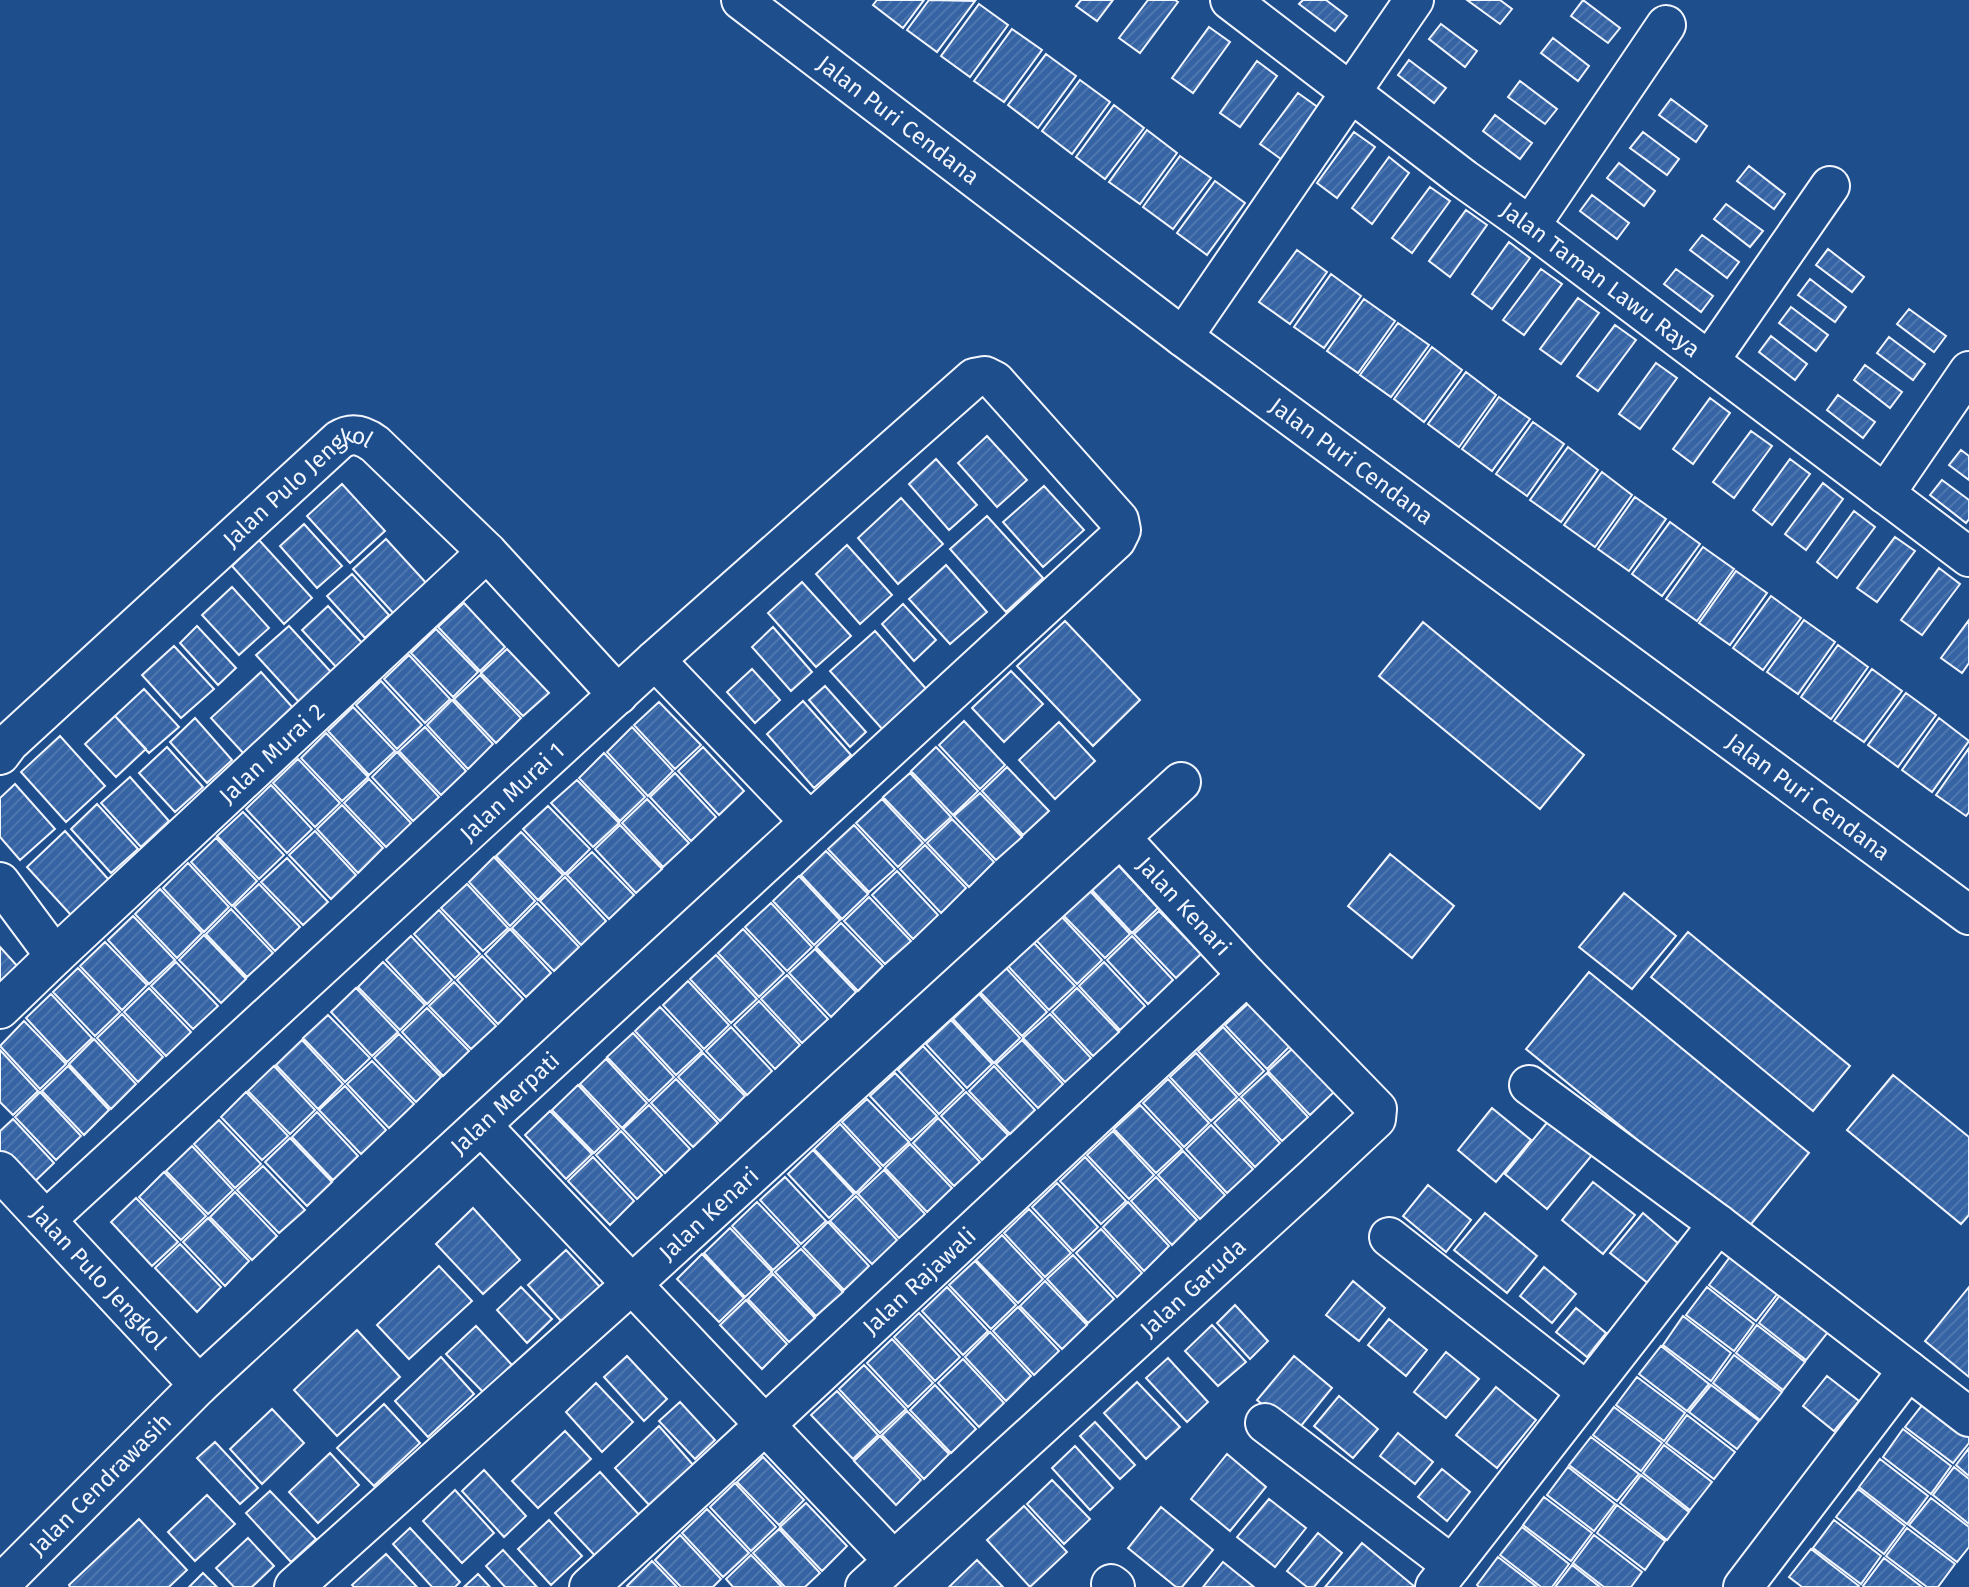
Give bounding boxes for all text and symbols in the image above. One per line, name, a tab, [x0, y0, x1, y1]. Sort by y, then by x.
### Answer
street label: Jalan Puri Cendana	[812, 49, 985, 191]
street label: Jalan Taman Lawu Raya	[1495, 196, 1706, 363]
street label: Jalan Puri Cendana	[1264, 391, 1439, 530]
street label: Jalan Pulo Jengkol	[217, 421, 378, 554]
street label: Jalan Murai 2	[213, 697, 330, 809]
street label: Jalan Puri Cendana	[1721, 727, 1896, 866]
street label: Jalan Murai 1	[454, 737, 570, 847]
street label: Jalan Kenari	[1131, 851, 1237, 961]
street label: Jalan Merpati	[445, 1046, 565, 1160]
street label: Jalan Kenari	[653, 1161, 764, 1266]
street label: Jalan Pulo Jengkol	[25, 1199, 173, 1355]
street label: Jalan Rajawali	[857, 1222, 982, 1341]
street label: Jalan Garuda	[1134, 1232, 1252, 1343]
street label: Jalan Cendrawasih	[23, 1407, 177, 1562]

